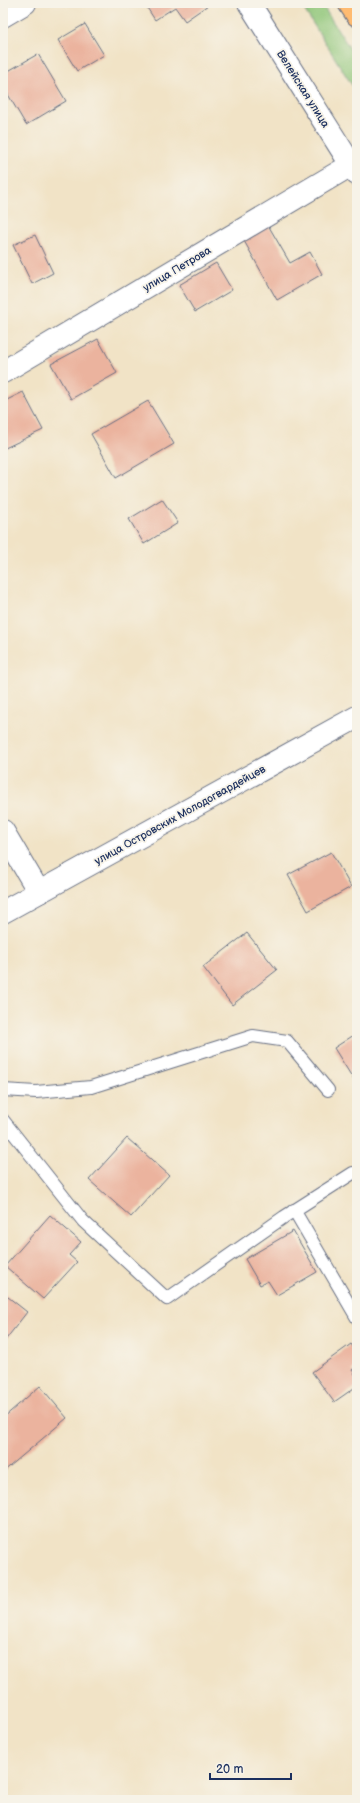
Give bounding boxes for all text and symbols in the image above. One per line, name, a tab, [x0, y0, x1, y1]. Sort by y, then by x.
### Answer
street label: Велейская улица	[274, 48, 332, 131]
street label: улица Петрова	[141, 243, 214, 294]
street label: улица Островских Молодогвардейцев	[92, 762, 268, 868]
scale bar	[210, 1755, 291, 1781]
text: 20 m	[216, 1762, 243, 1777]

